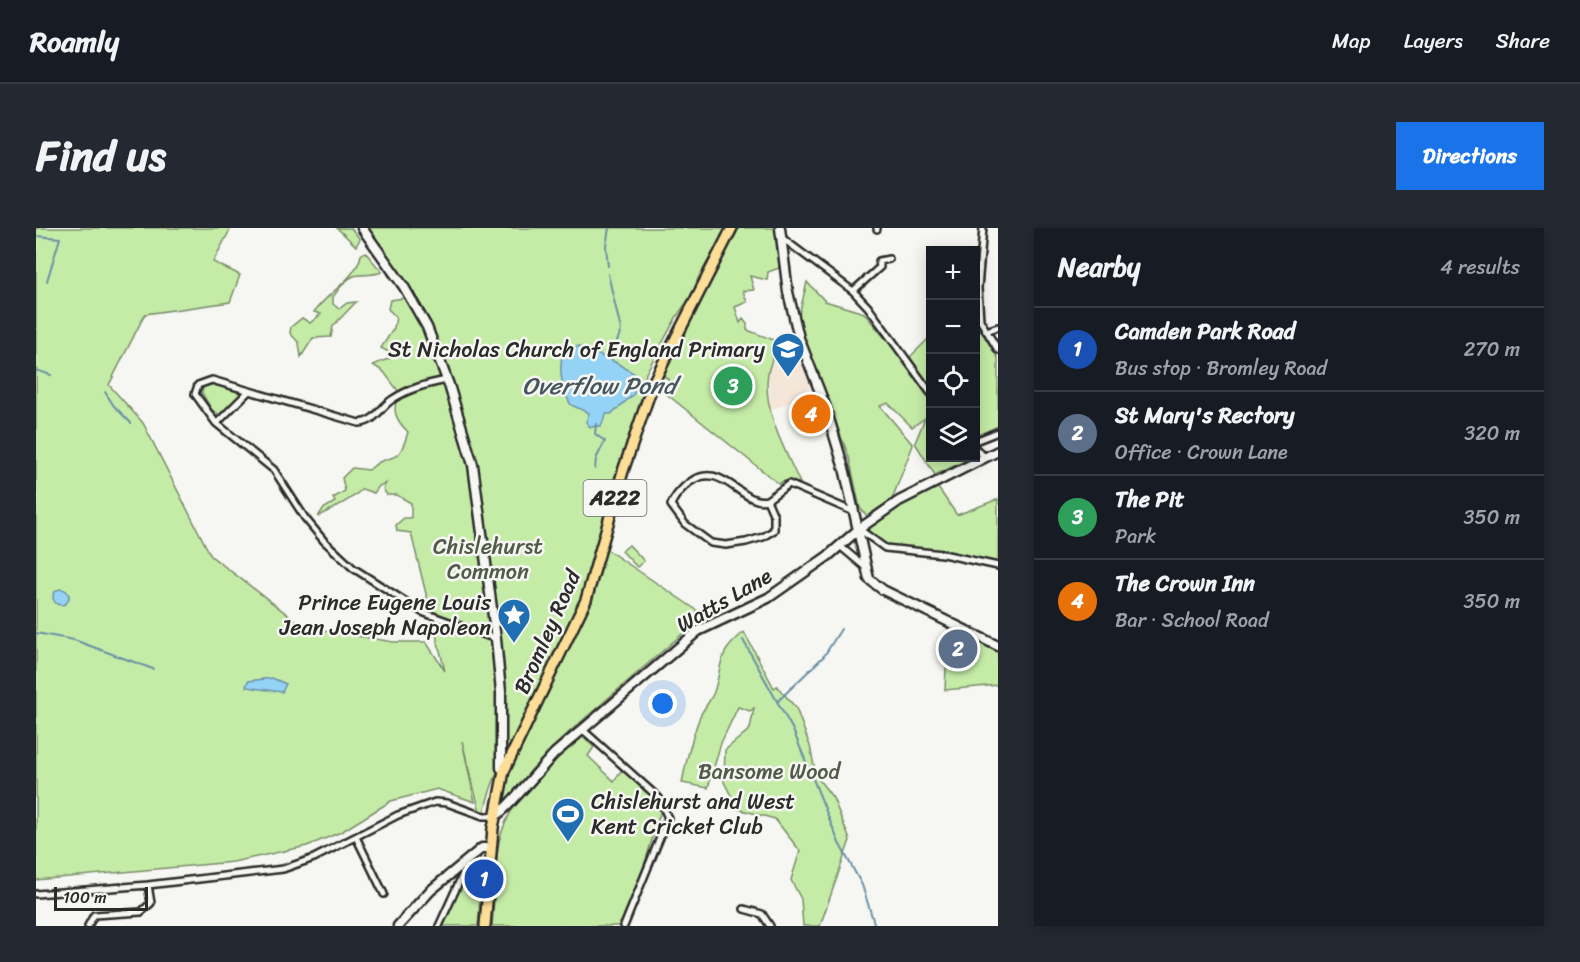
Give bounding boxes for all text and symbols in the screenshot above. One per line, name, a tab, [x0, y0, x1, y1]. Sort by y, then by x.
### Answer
text: Roamly	[30, 17, 119, 66]
text: Map	[1332, 22, 1371, 60]
text: Layers	[1404, 22, 1463, 60]
text: Share	[1496, 22, 1550, 60]
text: Find us	[36, 119, 166, 193]
button: Directions	[1396, 122, 1544, 190]
text: Nearby	[1058, 244, 1140, 290]
map controls	[926, 246, 980, 462]
button: +	[926, 246, 980, 300]
text: 4 results	[1440, 250, 1520, 285]
button: −	[926, 300, 980, 354]
text: Camden Park Road	[1115, 312, 1295, 351]
place label: St Nicholas Church of England Primary	[388, 330, 766, 369]
school or university icon: St Nicholas Church of England Primary	[770, 331, 806, 378]
text: 1	[1073, 332, 1082, 367]
text: 270 m	[1464, 332, 1520, 367]
text: Bus stop · Bromley Road	[1115, 351, 1327, 386]
button: locate	[926, 354, 980, 408]
pin: 3	[714, 364, 752, 408]
water label: Overflow Pond	[522, 365, 682, 407]
pin: 4	[792, 392, 830, 436]
text: St Mary's Rectory	[1115, 396, 1295, 435]
button: layers	[926, 408, 980, 462]
text: 2	[1072, 416, 1083, 451]
text: 320 m	[1464, 416, 1520, 451]
text: Office · Crown Lane	[1115, 435, 1288, 470]
road number: A222	[584, 480, 646, 516]
text: The Pit	[1115, 480, 1184, 519]
text: 3	[1072, 500, 1083, 535]
text: 350 m	[1464, 500, 1520, 535]
text: Park	[1115, 519, 1156, 554]
park label: Chislehurst Common	[433, 527, 543, 591]
street label: Watts Lane	[668, 556, 780, 643]
street label: Bromley Road	[502, 562, 592, 700]
text: The Crown Inn	[1115, 564, 1255, 603]
place label: Prince Eugene Louis Jean Joseph Napoleon	[279, 583, 492, 647]
text: 4	[1071, 584, 1084, 619]
text: 350 m	[1464, 584, 1520, 619]
place icon: Prince Eugene Louis Jean Joseph Napoleon	[496, 597, 532, 644]
text: Bar · School Road	[1115, 603, 1268, 638]
pin: 2	[938, 626, 978, 672]
your location	[648, 689, 677, 718]
park label: Bansome Wood	[698, 752, 842, 791]
place label: Chislehurst and West Kent Cricket Club	[591, 782, 795, 846]
sports icon: Chislehurst and West Kent Cricket Club	[550, 796, 586, 843]
pin: 1	[464, 856, 504, 902]
text: 100 m	[63, 883, 107, 912]
scale bar	[54, 884, 148, 912]

